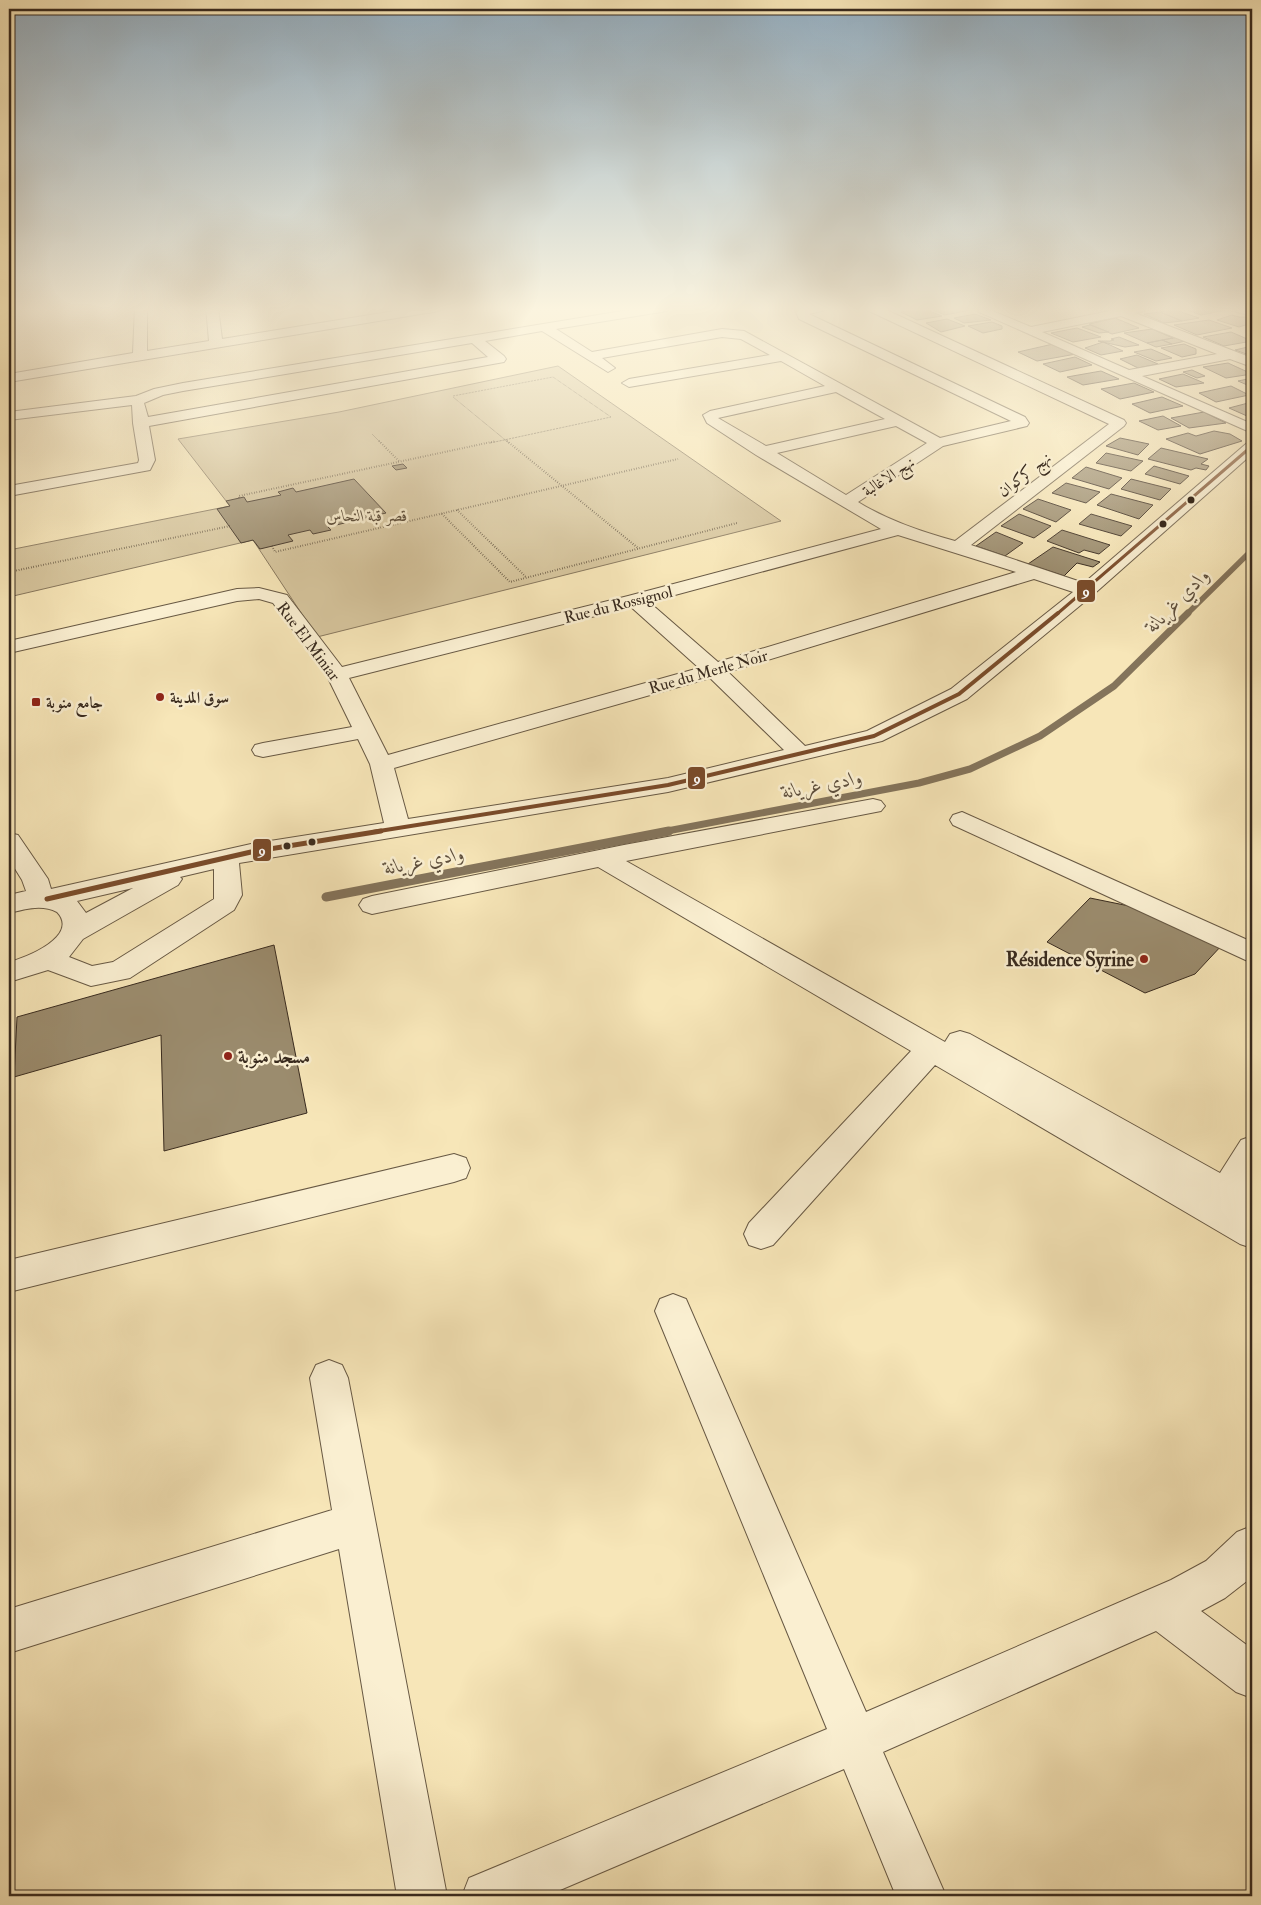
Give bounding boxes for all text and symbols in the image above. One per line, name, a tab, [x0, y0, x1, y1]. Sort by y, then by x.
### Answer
street label: نهج كركوان	[994, 448, 1058, 505]
street label: نهج الاغالبة	[859, 453, 921, 505]
unlabelled marker	[1186, 495, 1196, 505]
park label: قصر قبة النحاس	[326, 506, 408, 526]
unlabelled marker	[1158, 519, 1168, 529]
water label: وادي غريانة	[1138, 563, 1217, 641]
line badge: 9	[1076, 579, 1096, 603]
street label: Rue du Rossignol	[562, 582, 675, 628]
text: 9	[1080, 583, 1090, 600]
street label: Rue El Miniar	[272, 598, 344, 685]
street label: Rue du Merle Noir	[646, 645, 770, 699]
place label: سوق المدينة	[170, 688, 229, 708]
marker: سوق المدينة	[154, 691, 166, 703]
place label: جامع منوبة	[46, 693, 103, 718]
marker: جامع منوبة	[30, 696, 42, 708]
water label: وادي غريانة	[778, 764, 865, 808]
line badge: 9	[687, 766, 706, 790]
text: 9	[691, 770, 701, 787]
unlabelled marker	[307, 837, 317, 847]
line badge: 9	[252, 838, 272, 862]
water label: وادي غريانة	[380, 840, 467, 884]
unlabelled marker	[282, 841, 292, 851]
text: 9	[256, 842, 266, 859]
place label: Résidence Syrine	[1006, 948, 1134, 973]
marker: Résidence Syrine	[1138, 953, 1150, 965]
place label: مسجد منوبة	[238, 1045, 310, 1069]
marker: مسجد منوبة	[222, 1050, 234, 1062]

